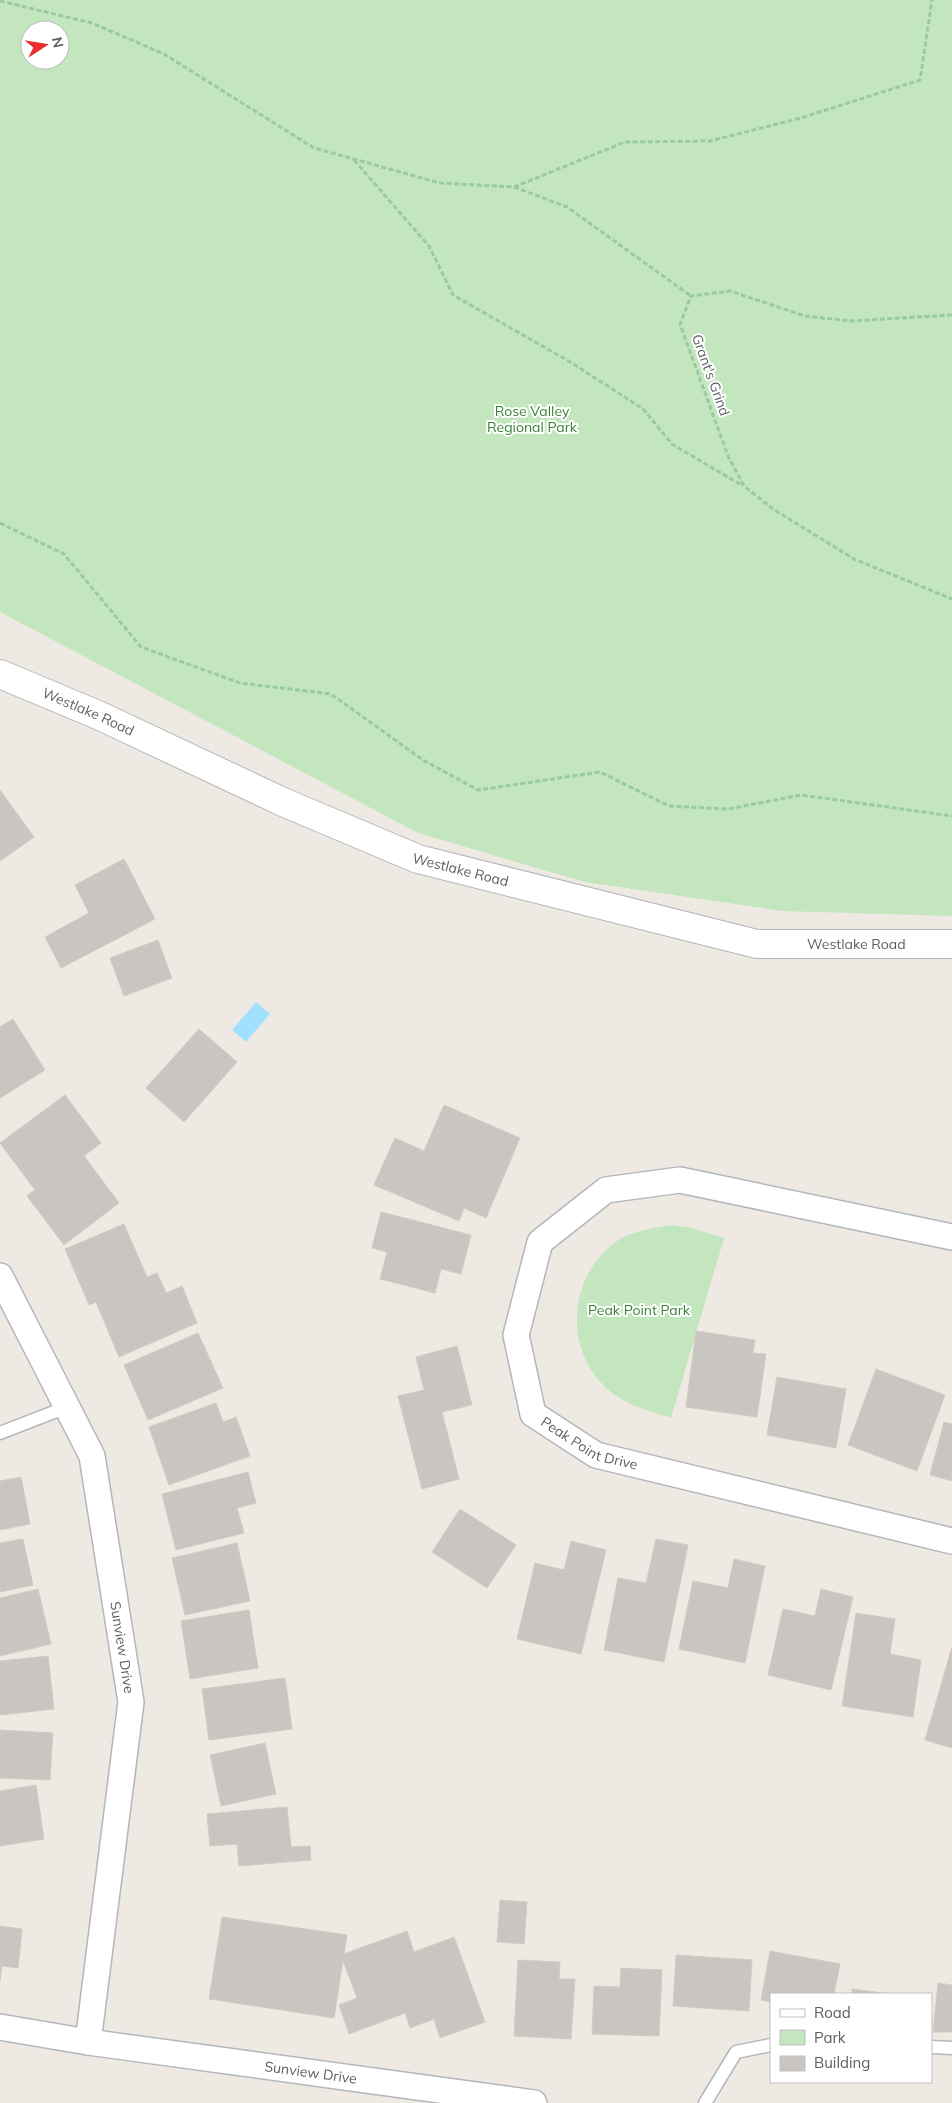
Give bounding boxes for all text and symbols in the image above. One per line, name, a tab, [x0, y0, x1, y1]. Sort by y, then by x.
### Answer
north arrow	[20, 20, 70, 70]
text: N	[48, 35, 68, 49]
street label: Grant's Grind	[688, 332, 734, 418]
park label: Rose Valley Regional Park	[487, 402, 578, 436]
street label: Westlake Road	[40, 684, 137, 740]
street label: Westlake Road	[410, 849, 510, 890]
street label: Westlake Road	[807, 935, 906, 953]
park label: Peak Point Park	[588, 1301, 691, 1319]
street label: Peak Point Drive	[538, 1413, 640, 1474]
street label: Sunview Drive	[106, 1600, 139, 1695]
legend	[770, 1993, 932, 2083]
text: Road	[814, 2003, 851, 2022]
text: Park	[814, 2028, 846, 2047]
text: Building	[814, 2053, 870, 2072]
street label: Sunview Drive	[263, 2057, 358, 2088]

